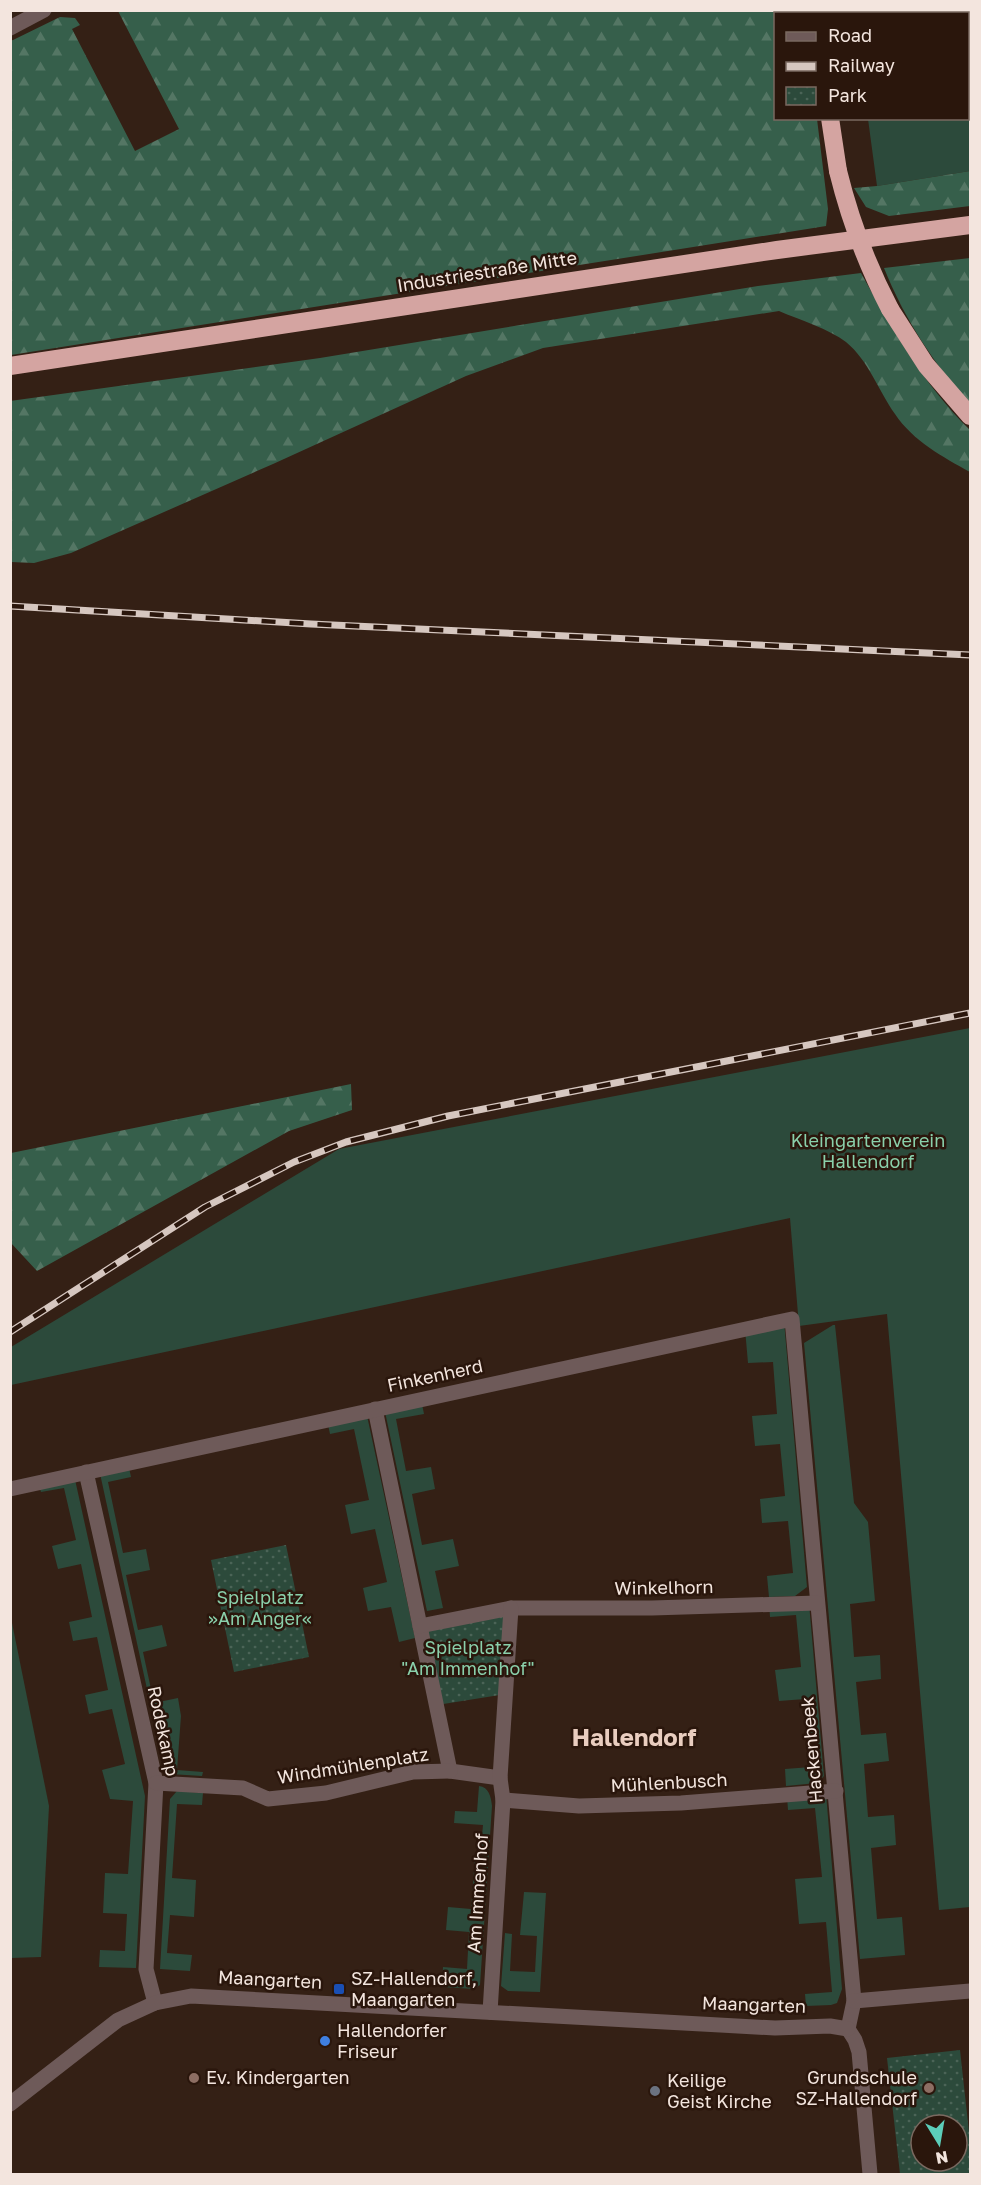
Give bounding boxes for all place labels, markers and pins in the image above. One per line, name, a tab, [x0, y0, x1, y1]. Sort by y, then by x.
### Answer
place label: SZ-Hallendorf, Maangarten	[351, 1967, 477, 2010]
marker: SZ-Hallendorf, Maangarten	[332, 1982, 346, 1996]
place label: Hallendorfer Friseur	[337, 2019, 447, 2062]
marker: Hallendorfer Friseur	[318, 2034, 332, 2048]
place label: Ev. Kindergarten	[206, 2066, 350, 2088]
place label: Grundschule SZ-Hallendorf	[796, 2066, 917, 2109]
place label: Keilige Geist Kirche	[667, 2069, 772, 2112]
marker: Ev. Kindergarten	[187, 2071, 201, 2085]
marker: Grundschule SZ-Hallendorf	[922, 2081, 936, 2095]
marker: Keilige Geist Kirche	[648, 2084, 662, 2098]

